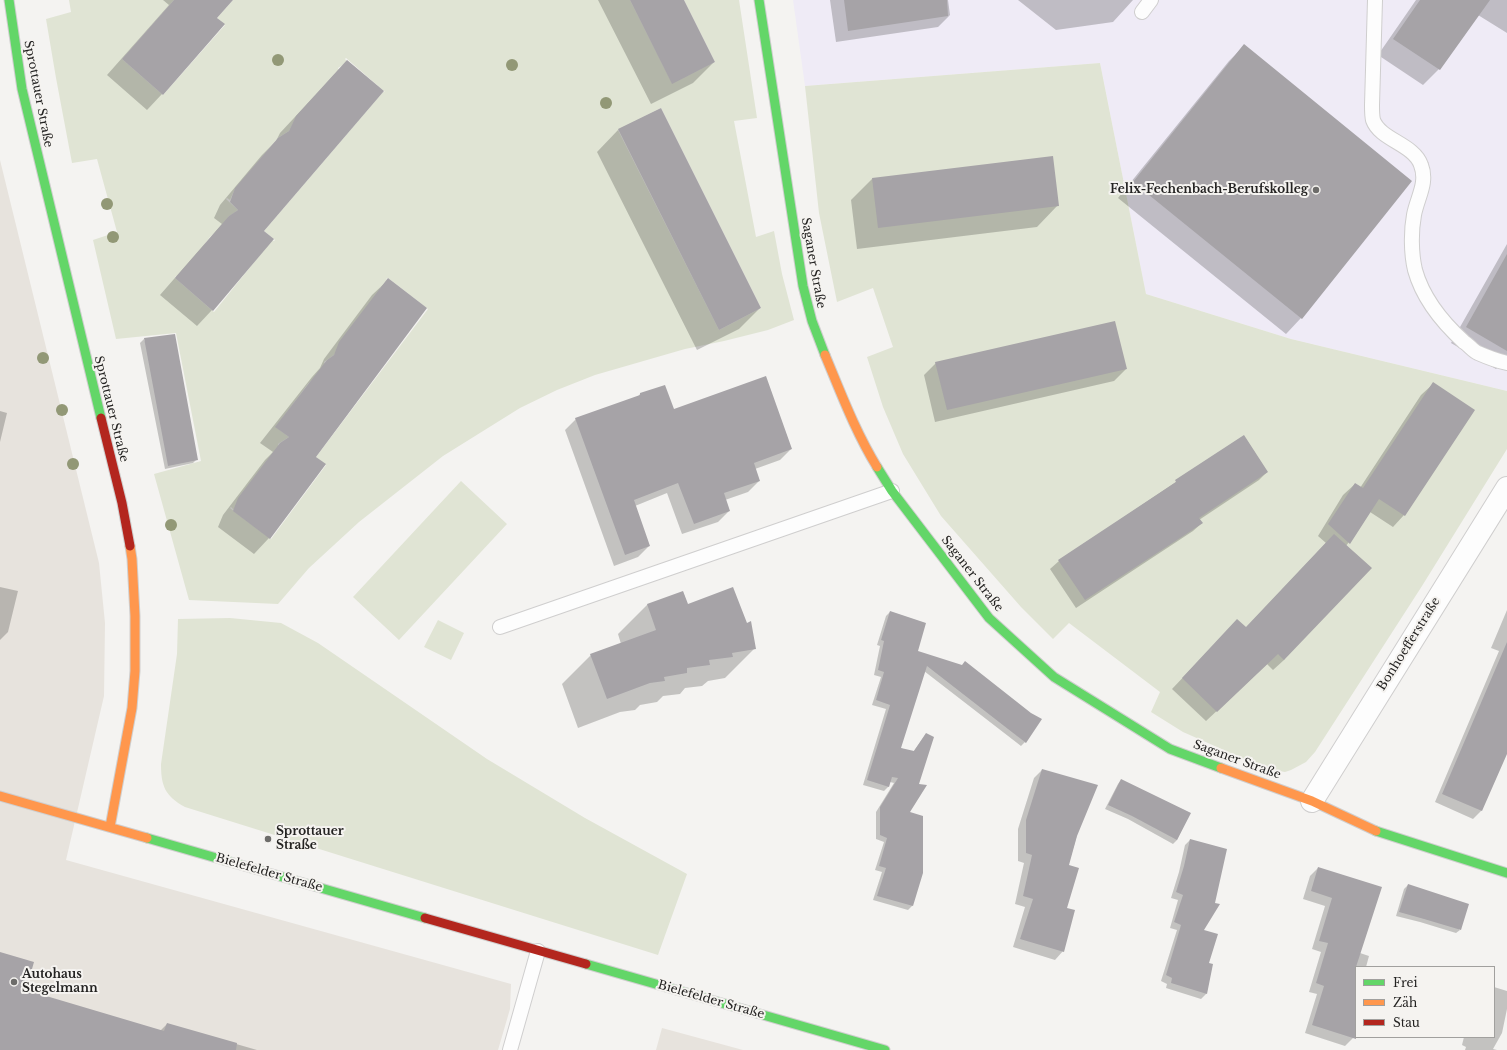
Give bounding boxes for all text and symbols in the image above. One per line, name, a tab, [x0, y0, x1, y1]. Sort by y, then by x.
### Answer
street label: Sprottauer Straße	[21, 39, 55, 149]
place label: Felix-Fechenbach-Berufskolleg	[1110, 183, 1308, 197]
marker: Felix-Fechenbach-Berufskolleg	[1311, 185, 1321, 195]
street label: Saganer Straße	[798, 216, 828, 310]
street label: Sprottauer Straße	[91, 355, 131, 463]
street label: Saganer Straße	[938, 533, 1006, 615]
street label: Bonhoefferstraße	[1375, 595, 1443, 693]
street label: Saganer Straße	[1191, 737, 1283, 783]
place label: Sprottauer Straße	[276, 825, 344, 853]
marker: Sprottauer Straße	[263, 834, 273, 844]
street label: Bielefelder Straße	[214, 851, 324, 895]
legend	[1355, 966, 1495, 1038]
place label: Autohaus Stegelmann	[22, 968, 98, 996]
text: Frei	[1393, 975, 1418, 990]
marker: Autohaus Stegelmann	[9, 977, 19, 987]
street label: Bielefelder Straße	[656, 978, 766, 1022]
text: Zäh	[1393, 995, 1417, 1010]
text: Stau	[1393, 1015, 1420, 1030]

